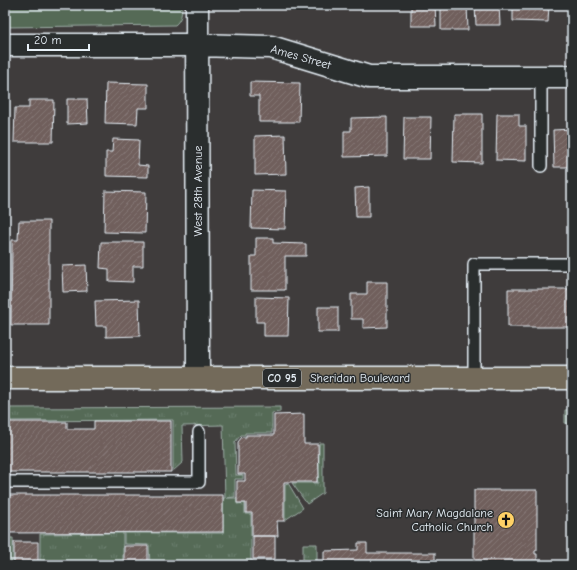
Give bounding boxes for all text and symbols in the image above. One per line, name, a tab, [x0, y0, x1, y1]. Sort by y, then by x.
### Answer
scale bar	[28, 26, 89, 52]
text: 20 m	[34, 33, 62, 47]
street label: Ames Street	[269, 42, 333, 72]
street label: West 28th Avenue	[191, 146, 205, 236]
road number: CO 95	[263, 369, 301, 387]
street label: Sheridan Boulevard	[310, 371, 410, 385]
place label: Saint Mary Magdalane Catholic Church	[376, 506, 493, 534]
church icon: Saint Mary Magdalane Catholic Church	[496, 510, 516, 530]

